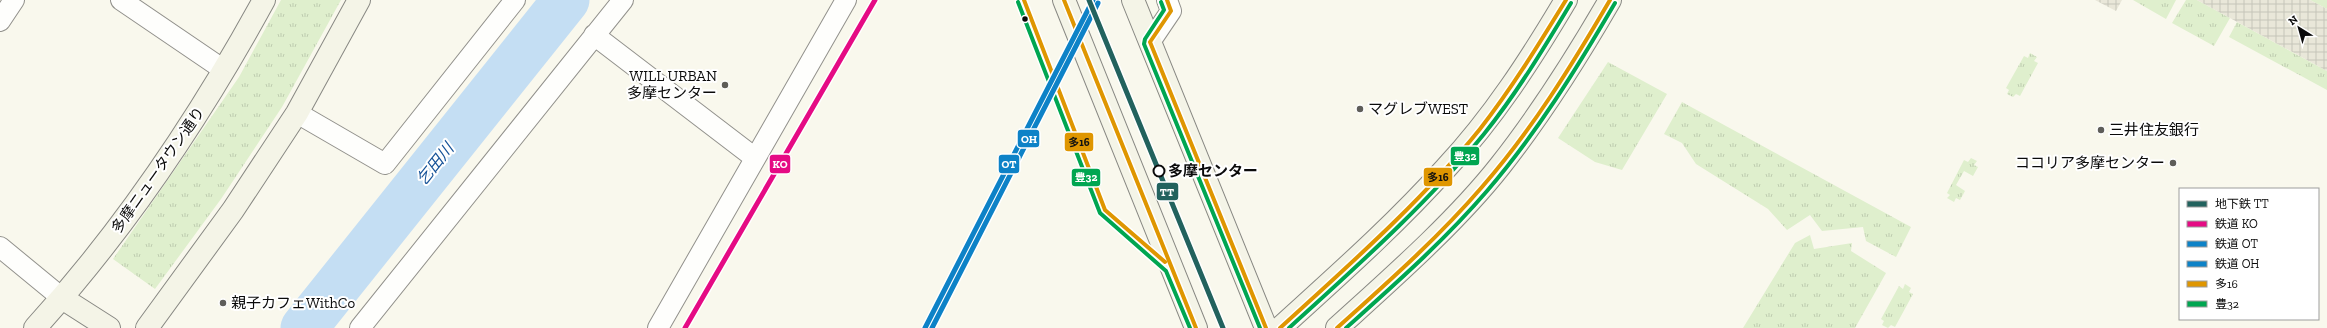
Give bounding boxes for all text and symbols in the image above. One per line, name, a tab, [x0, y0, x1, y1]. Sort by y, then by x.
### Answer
north arrow	[2279, 8, 2319, 48]
text: N	[2286, 12, 2301, 28]
unlabelled marker	[1020, 14, 1030, 24]
place label: WILL URBAN 多摩センター	[627, 67, 717, 102]
marker: WILL URBAN 多摩センター	[720, 80, 730, 90]
place label: マグレブWEST	[1368, 100, 1468, 118]
street label: 多摩ニュータウン通り	[108, 103, 208, 237]
marker: マグレブWEST	[1355, 104, 1365, 114]
place label: 三井住友銀行	[2109, 121, 2199, 139]
marker: 三井住友銀行	[2096, 125, 2106, 135]
line badge: OH	[1017, 129, 1040, 148]
line badge: 多16	[1064, 132, 1094, 152]
text: OH	[1021, 133, 1037, 146]
text: 多16	[1068, 136, 1090, 149]
water label: 乞田川	[413, 138, 459, 189]
line badge: 豊32	[1450, 146, 1480, 166]
text: 豊32	[1454, 150, 1476, 163]
line badge: KO	[769, 154, 791, 174]
line badge: OT	[998, 154, 1020, 174]
place label: ココリア多摩センター	[2015, 154, 2165, 172]
text: KO	[773, 158, 788, 171]
text: OT	[1002, 158, 1017, 171]
marker: ココリア多摩センター	[2168, 158, 2178, 168]
place label: 多摩センター	[1168, 162, 1258, 180]
marker: 多摩センター	[1152, 164, 1166, 178]
line badge: 多16	[1423, 167, 1453, 187]
line badge: 豊32	[1071, 168, 1101, 187]
text: 豊32	[1075, 171, 1097, 184]
text: 多16	[1427, 171, 1449, 184]
line badge: TT	[1156, 182, 1179, 201]
text: TT	[1160, 186, 1174, 199]
legend	[2179, 188, 2319, 320]
text: 地下鉄 TT	[2215, 197, 2269, 211]
text: 鉄道 KO	[2215, 217, 2258, 231]
text: 鉄道 OT	[2215, 237, 2258, 251]
text: 鉄道 OH	[2215, 257, 2259, 271]
text: 多16	[2215, 277, 2238, 291]
place label: 親子カフェWithCo	[231, 294, 355, 312]
text: 豊32	[2215, 297, 2239, 311]
marker: 親子カフェWithCo	[218, 298, 228, 308]

